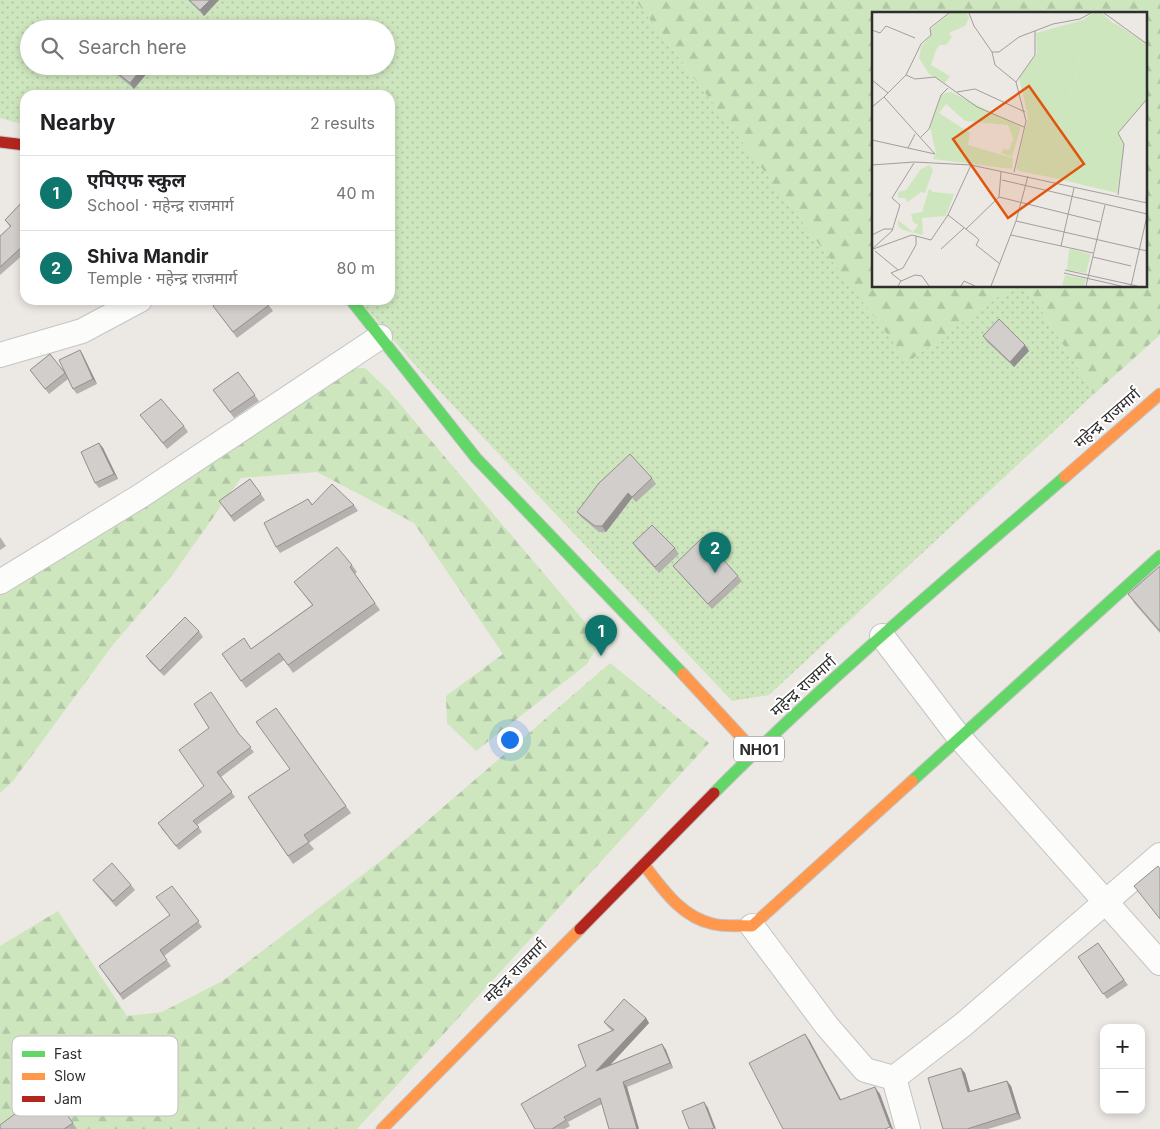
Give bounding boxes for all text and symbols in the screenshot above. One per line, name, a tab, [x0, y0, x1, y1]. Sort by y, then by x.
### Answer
inset map	[872, 12, 1148, 288]
search box	[20, 20, 395, 75]
icon: search	[38, 34, 66, 62]
text: Search here	[78, 36, 187, 59]
text: Nearby	[40, 110, 115, 135]
text: 2 results	[310, 113, 375, 133]
text: एपिएफ स्कुल	[87, 169, 185, 192]
text: 1	[53, 183, 59, 203]
text: 40 m	[336, 183, 375, 203]
text: School · महेन्द्र राजमार्ग	[87, 195, 234, 215]
text: Shiva Mandir	[87, 245, 209, 268]
text: 2	[51, 258, 61, 278]
text: 80 m	[336, 258, 375, 278]
text: Temple · महेन्द्र राजमार्ग	[87, 268, 237, 288]
street label: महेन्द्र राजमार्ग	[1070, 383, 1145, 452]
pin: 2	[699, 532, 731, 573]
pin: 1	[585, 615, 617, 656]
street label: महेन्द्र राजमार्ग	[766, 651, 841, 721]
your location	[497, 727, 523, 753]
road number: NH01	[734, 736, 784, 762]
street label: महेन्द्र राजमार्ग	[479, 934, 552, 1007]
map controls	[1100, 1024, 1145, 1114]
button: +	[1100, 1024, 1145, 1069]
legend	[12, 1036, 178, 1116]
text: Fast	[54, 1045, 82, 1062]
text: Slow	[54, 1067, 86, 1084]
button: −	[1100, 1069, 1145, 1114]
text: Jam	[54, 1090, 82, 1107]

